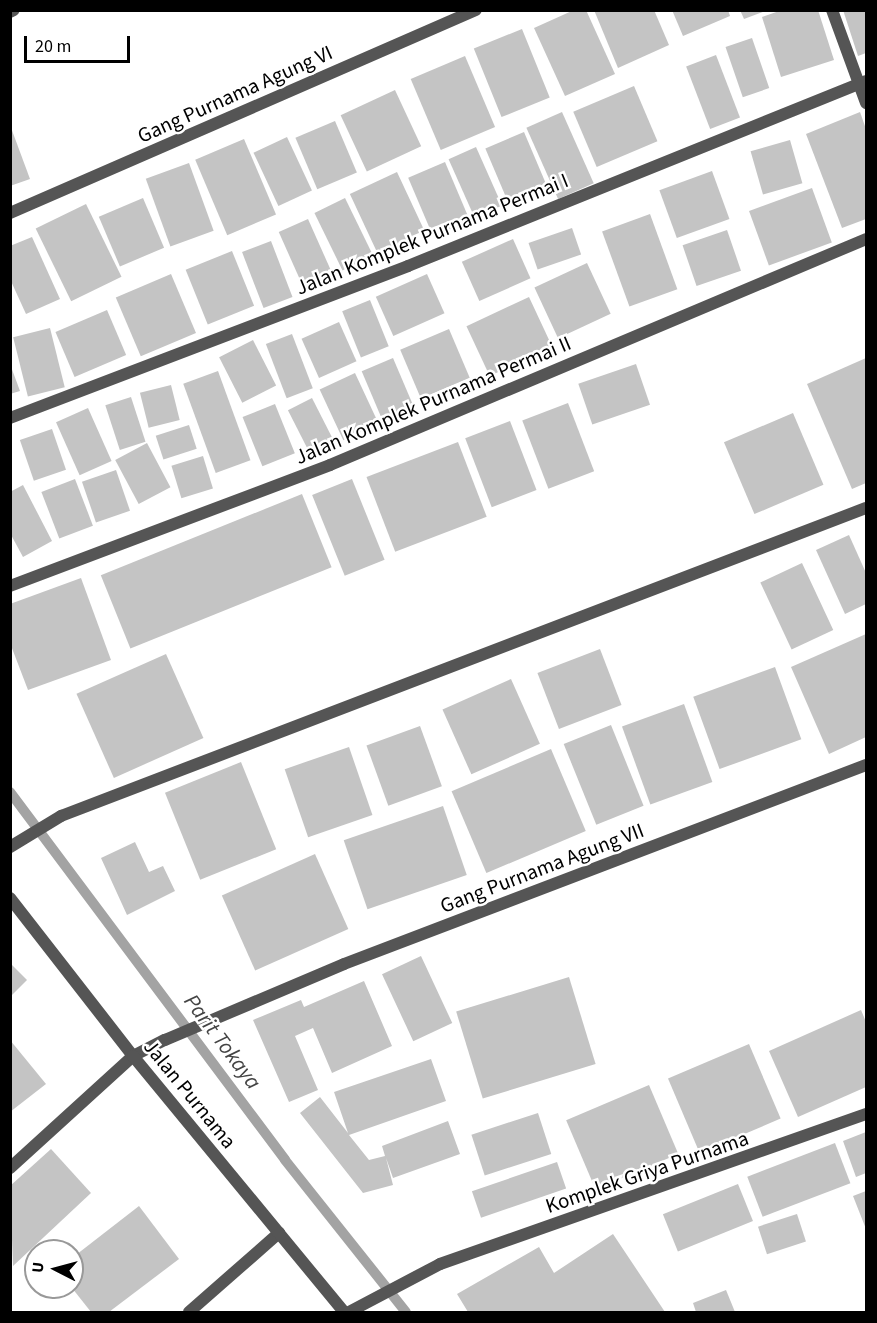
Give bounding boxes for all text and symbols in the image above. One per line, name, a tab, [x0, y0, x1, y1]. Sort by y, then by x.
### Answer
scale bar	[27, 24, 134, 62]
text: 20 m	[35, 34, 71, 59]
street label: Gang Purnama Agung VI	[134, 40, 336, 148]
street label: Jalan Komplek Purnama Permai I	[292, 168, 572, 300]
street label: Jalan Komplek Purnama Permai II	[291, 330, 575, 470]
street label: Gang Purnama Agung VII	[437, 817, 647, 919]
water label: Parit Tokaya	[178, 989, 266, 1095]
street label: Jalan Purnama	[138, 1034, 242, 1154]
street label: Komplek Griya Purnama	[542, 1125, 752, 1219]
north arrow	[24, 1239, 84, 1299]
text: U	[27, 1261, 50, 1274]

